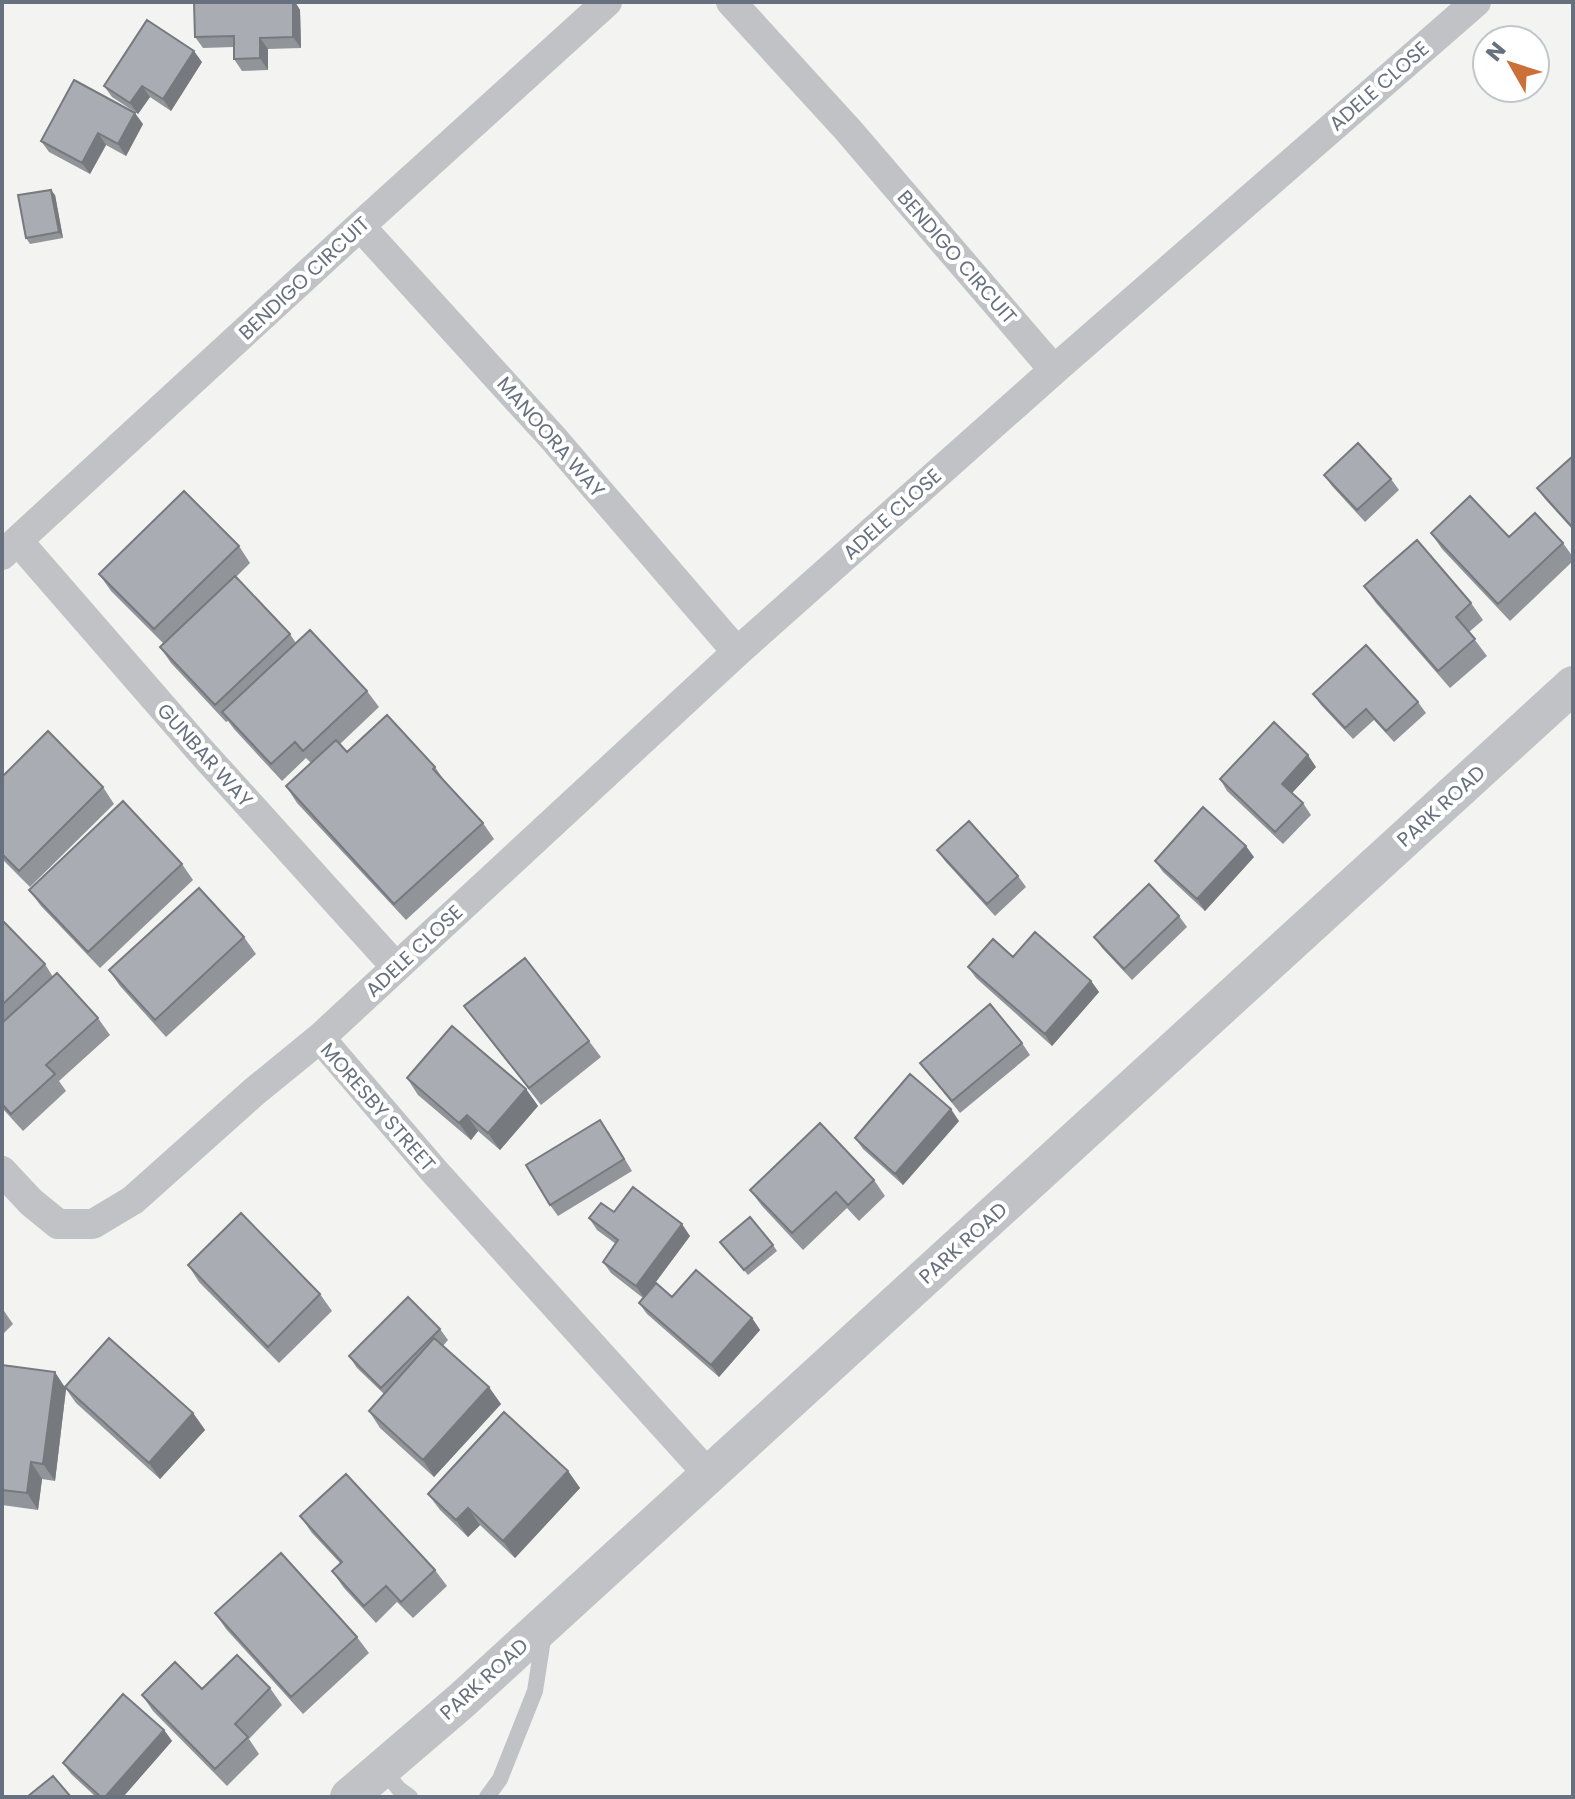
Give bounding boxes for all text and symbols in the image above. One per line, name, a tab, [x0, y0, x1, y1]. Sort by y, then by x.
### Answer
north arrow	[1471, 24, 1551, 104]
street label: ADELE CLOSE	[1323, 35, 1435, 137]
text: N	[1479, 36, 1513, 68]
street label: BENDIGO CIRCUIT	[891, 184, 1023, 330]
street label: BENDIGO CIRCUIT	[232, 210, 376, 346]
street label: MANOORA WAY	[491, 371, 612, 504]
street label: ADELE CLOSE	[837, 462, 947, 566]
street label: GUNBAR WAY	[151, 697, 259, 813]
street label: PARK ROAD	[1391, 759, 1491, 853]
street label: ADELE CLOSE	[359, 899, 469, 1003]
street label: MORESBY STREET	[314, 1037, 442, 1178]
street label: PARK ROAD	[913, 1196, 1013, 1290]
street label: PARK ROAD	[434, 1632, 534, 1726]

